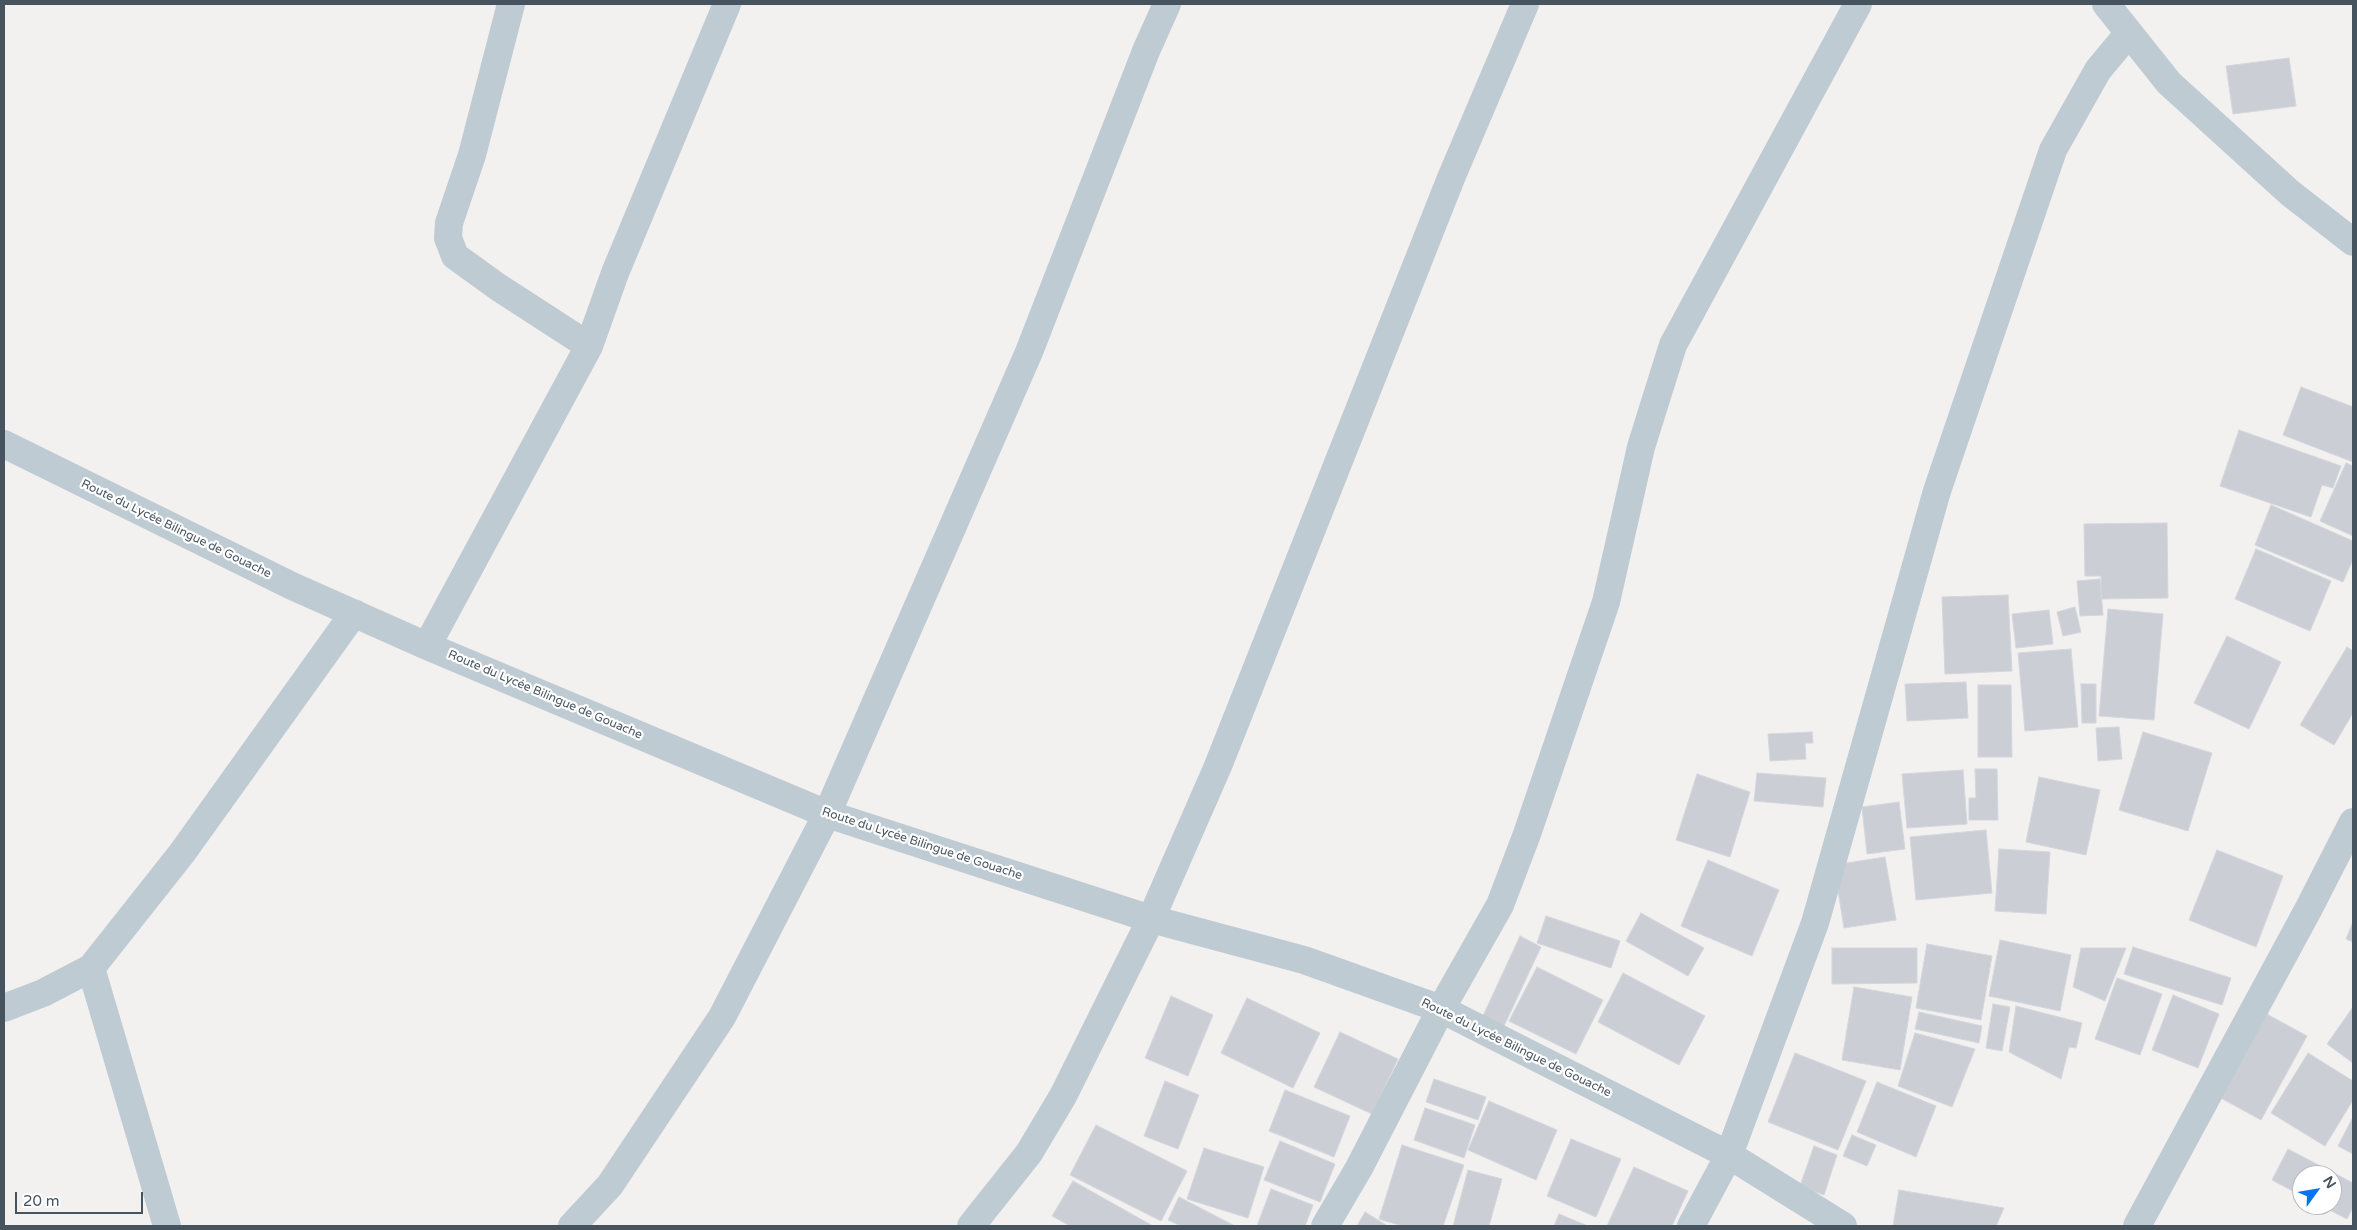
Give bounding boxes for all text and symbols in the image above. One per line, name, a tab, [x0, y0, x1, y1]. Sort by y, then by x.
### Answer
street label: Route du Lycée Bilingue de Gouache	[79, 477, 273, 581]
street label: Route du Lycée Bilingue de Gouache	[446, 647, 644, 743]
street label: Route du Lycée Bilingue de Gouache	[820, 805, 1024, 883]
street label: Route du Lycée Bilingue de Gouache	[1419, 996, 1613, 1100]
north arrow	[2292, 1165, 2342, 1215]
text: N	[2319, 1173, 2339, 1192]
scale bar	[18, 1182, 145, 1214]
text: 20 m	[23, 1192, 60, 1210]

